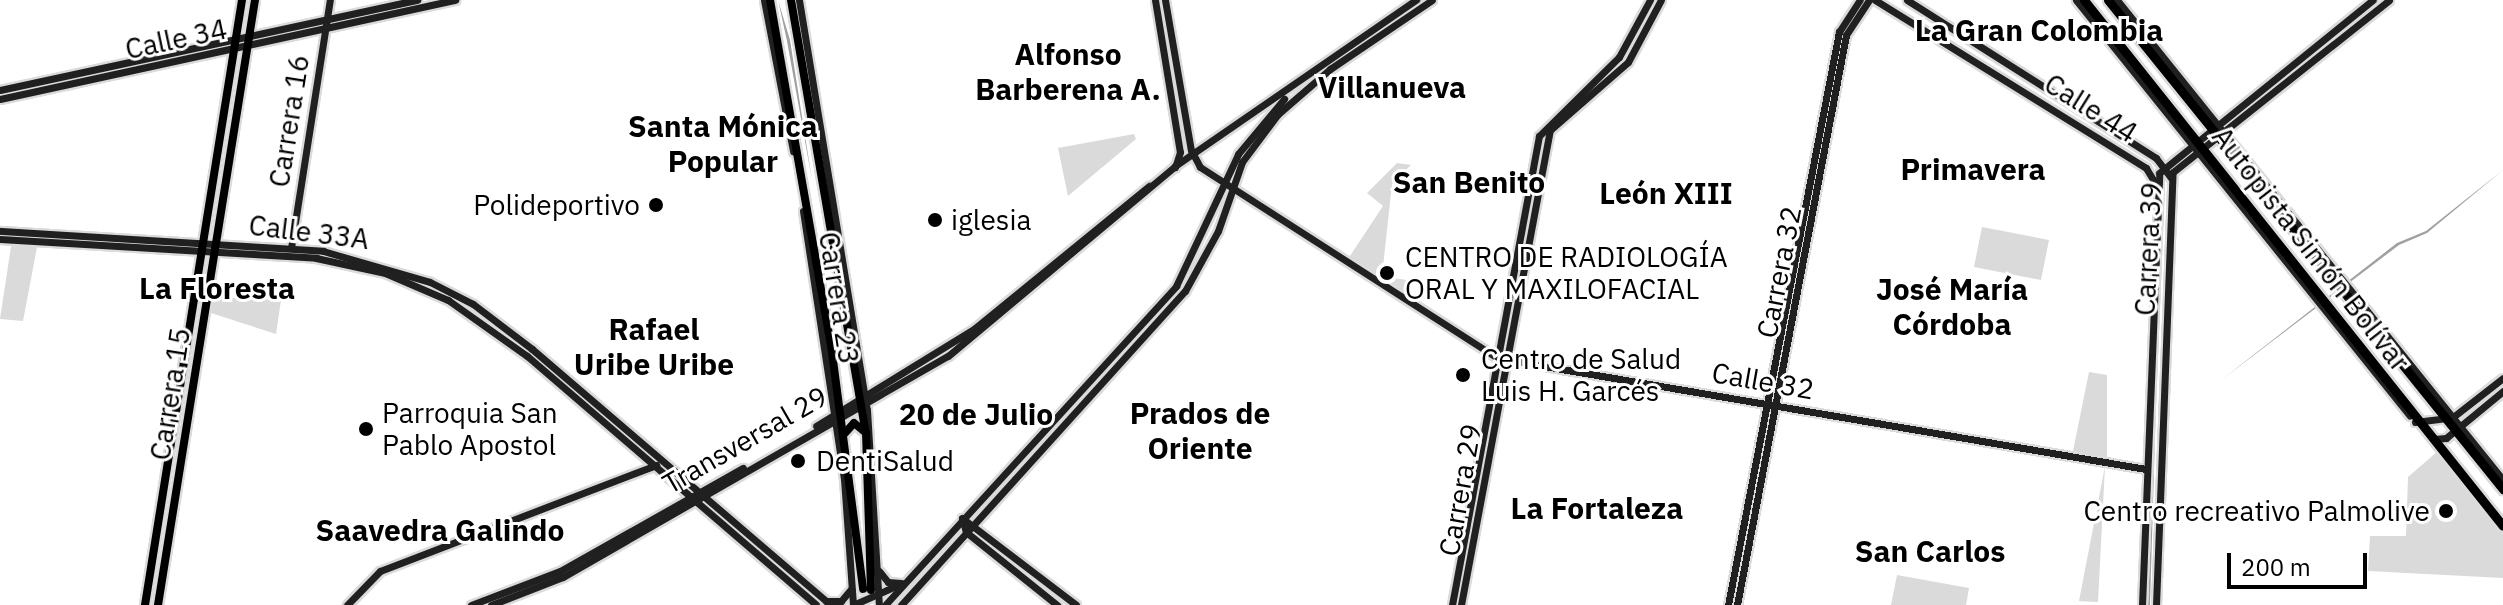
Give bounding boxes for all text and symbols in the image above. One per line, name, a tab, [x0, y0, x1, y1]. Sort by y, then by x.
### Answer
street label: Calle 34	[122, 12, 230, 66]
district label: La Gran Colombia	[1915, 12, 2163, 48]
district label: Alfonso Barberena A.	[975, 36, 1161, 106]
street label: Carrera 16	[262, 52, 316, 190]
street label: Calle 44	[2038, 66, 2144, 150]
district label: Villanueva	[1318, 69, 1466, 105]
district label: Santa Mónica Popular	[628, 108, 818, 178]
street label: Autopista Simón Bolívar	[2205, 120, 2417, 378]
district label: Primavera	[1900, 151, 2046, 187]
district label: San Benito	[1393, 164, 1545, 200]
district label: León XIII	[1599, 175, 1733, 211]
street label: Carrera 39	[2128, 181, 2168, 317]
place label: Polideportivo	[473, 188, 640, 222]
marker: Polideportivo	[647, 196, 665, 214]
place label: iglesia	[951, 203, 1031, 237]
street label: Carrera 32	[1750, 203, 1808, 341]
street label: Calle 33A	[247, 208, 371, 256]
marker: iglesia	[926, 211, 944, 229]
street label: Carrera 23	[812, 229, 866, 367]
place label: CENTRO DE RADIOLOGÍA ORAL Y MAXILOFACIAL	[1405, 240, 1728, 306]
marker: CENTRO DE RADIOLOGÍA ORAL Y MAXILOFACIAL	[1376, 262, 1398, 284]
district label: La Floresta	[139, 270, 295, 306]
district label: José María Córdoba	[1876, 271, 2028, 342]
district label: Rafael Uribe Uribe	[574, 311, 734, 382]
street label: Carrera 15	[143, 325, 197, 463]
place label: Centro de Salud Luis H. Garcés	[1481, 342, 1681, 408]
street label: Calle 32	[1709, 356, 1817, 406]
marker: Centro de Salud Luis H. Garcés	[1452, 364, 1474, 386]
street label: Transversal 29	[657, 379, 833, 501]
district label: Prados de Oriente	[1130, 395, 1270, 466]
place label: Parroquia San Pablo Apostol	[382, 396, 558, 462]
district label: 20 de Julio	[899, 396, 1053, 432]
marker: Parroquia San Pablo Apostol	[357, 420, 375, 438]
street label: Carrera 29	[1432, 421, 1488, 559]
place label: DentiSalud	[816, 444, 954, 478]
marker: DentiSalud	[787, 450, 809, 472]
district label: La Fortaleza	[1511, 490, 1683, 526]
place label: Centro recreativo Palmolive	[2083, 494, 2430, 528]
marker: Centro recreativo Palmolive	[2437, 502, 2455, 520]
district label: Saavedra Galindo	[316, 512, 564, 548]
district label: San Carlos	[1855, 533, 2005, 569]
scale bar	[2231, 537, 2371, 587]
text: 200 m	[2241, 551, 2311, 583]

